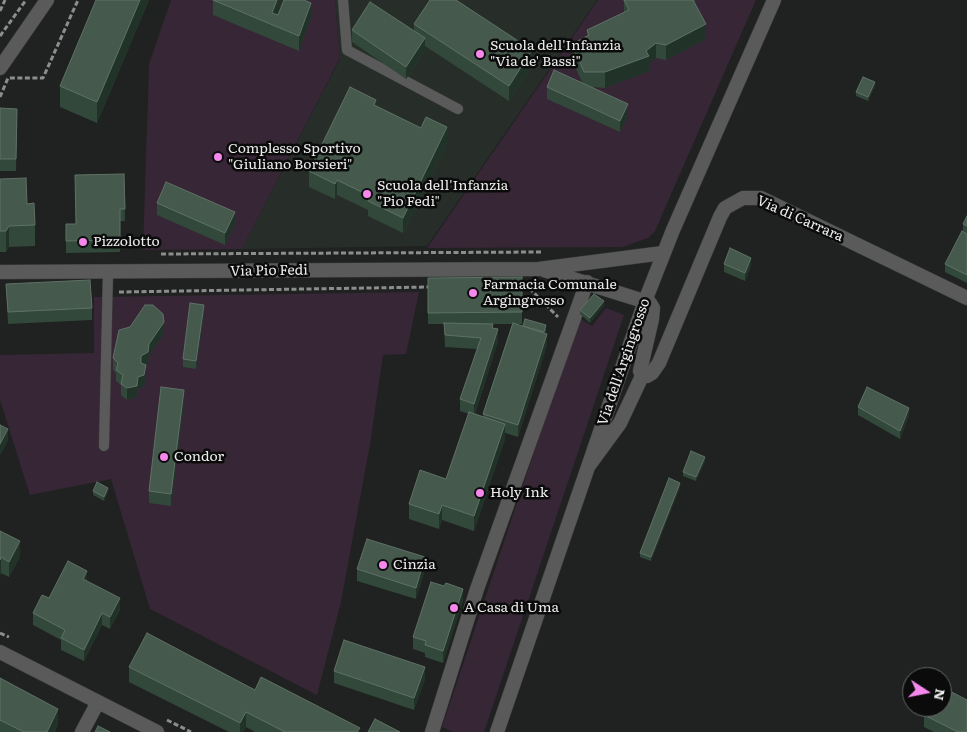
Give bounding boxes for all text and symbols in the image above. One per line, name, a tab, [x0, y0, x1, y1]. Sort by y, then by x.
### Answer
place label: Scuola dell'Infanzia "Via de' Bassi"	[490, 38, 621, 70]
marker: Scuola dell'Infanzia "Via de' Bassi"	[474, 48, 486, 60]
place label: Complesso Sportivo "Giuliano Borsieri"	[228, 141, 361, 174]
marker: Complesso Sportivo "Giuliano Borsieri"	[212, 151, 224, 163]
place label: Scuola dell'Infanzia "Pio Fedi"	[377, 178, 508, 210]
marker: Scuola dell'Infanzia "Pio Fedi"	[361, 188, 373, 200]
street label: Via di Carrara	[754, 192, 846, 246]
place label: Pizzolotto	[93, 234, 160, 250]
marker: Pizzolotto	[77, 236, 89, 248]
street label: Via Pio Fedi	[230, 262, 308, 280]
place label: Farmacia Comunale Argingrosso	[483, 277, 617, 310]
marker: Farmacia Comunale Argingrosso	[467, 287, 479, 299]
street label: Via dell'Argingrosso	[594, 296, 654, 428]
place label: Condor	[174, 449, 224, 465]
marker: Condor	[158, 451, 170, 463]
place label: Holy Ink	[490, 485, 548, 501]
marker: Holy Ink	[474, 487, 486, 499]
place label: Cinzia	[393, 557, 436, 573]
marker: Cinzia	[377, 559, 389, 571]
place label: A Casa di Uma	[464, 600, 559, 616]
marker: A Casa di Uma	[448, 602, 460, 614]
north arrow	[902, 667, 952, 717]
text: N	[930, 687, 952, 702]

